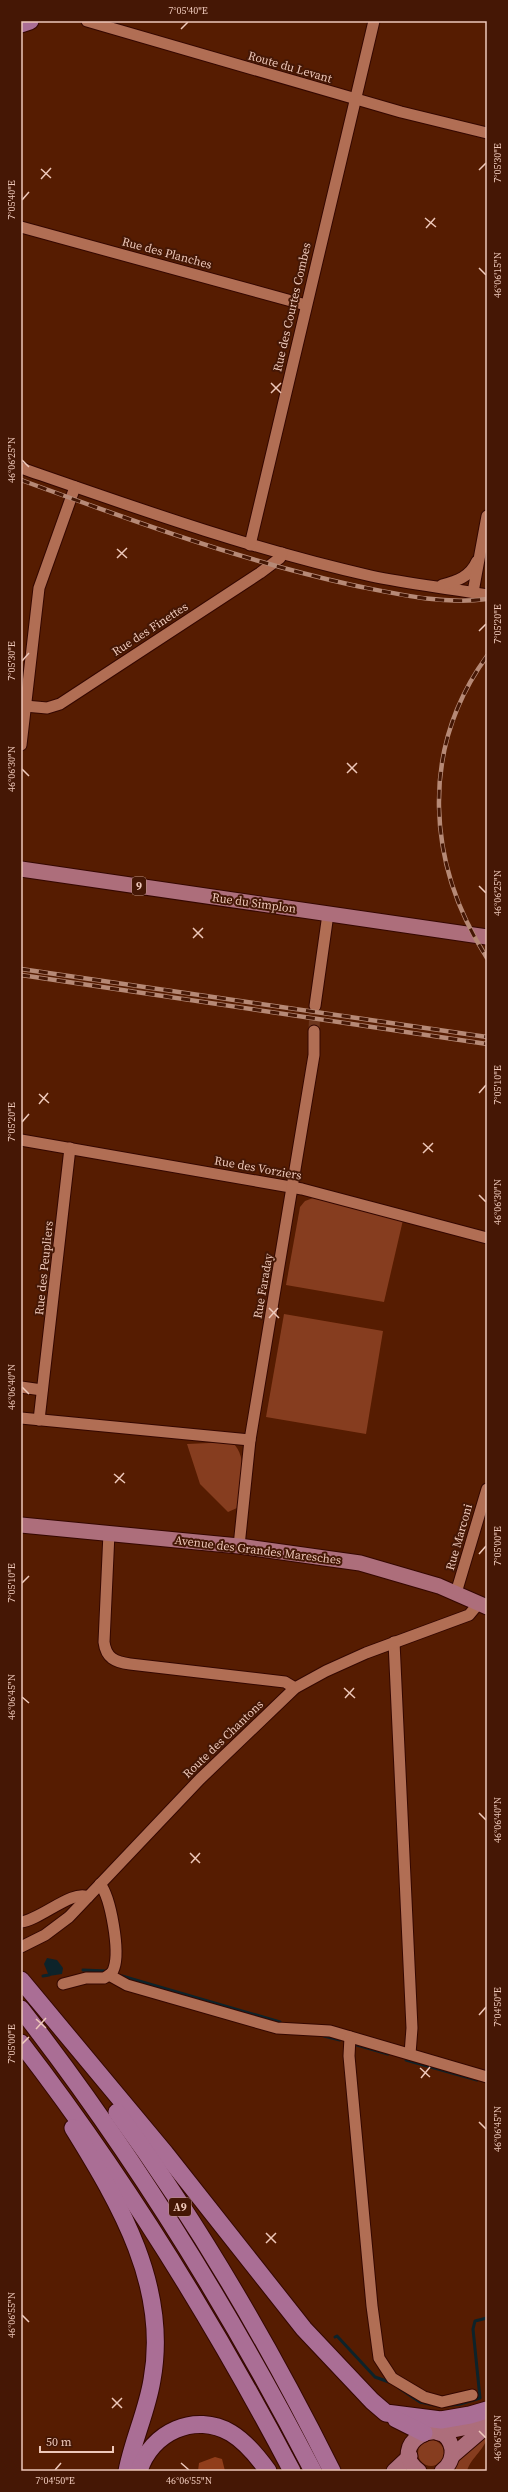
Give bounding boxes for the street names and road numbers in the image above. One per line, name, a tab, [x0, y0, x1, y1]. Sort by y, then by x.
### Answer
street label: Route du Levant	[246, 47, 334, 87]
street label: Rue des Planches	[120, 233, 214, 273]
street label: Rue des Courtes Combes	[269, 241, 315, 373]
street label: Rue des Finettes	[109, 598, 191, 660]
road number: 9	[132, 877, 146, 895]
street label: Rue du Simplon	[211, 889, 297, 917]
street label: Rue des Vorziers	[213, 1152, 303, 1184]
street label: Rue des Peupliers	[31, 1220, 57, 1316]
street label: Rue Faraday	[249, 1251, 277, 1320]
street label: Rue Marconi	[442, 1502, 476, 1572]
street label: Avenue des Grandes Maresches	[174, 1532, 342, 1568]
street label: Route des Chantons	[179, 1696, 267, 1782]
road number: A9	[169, 2198, 191, 2216]

